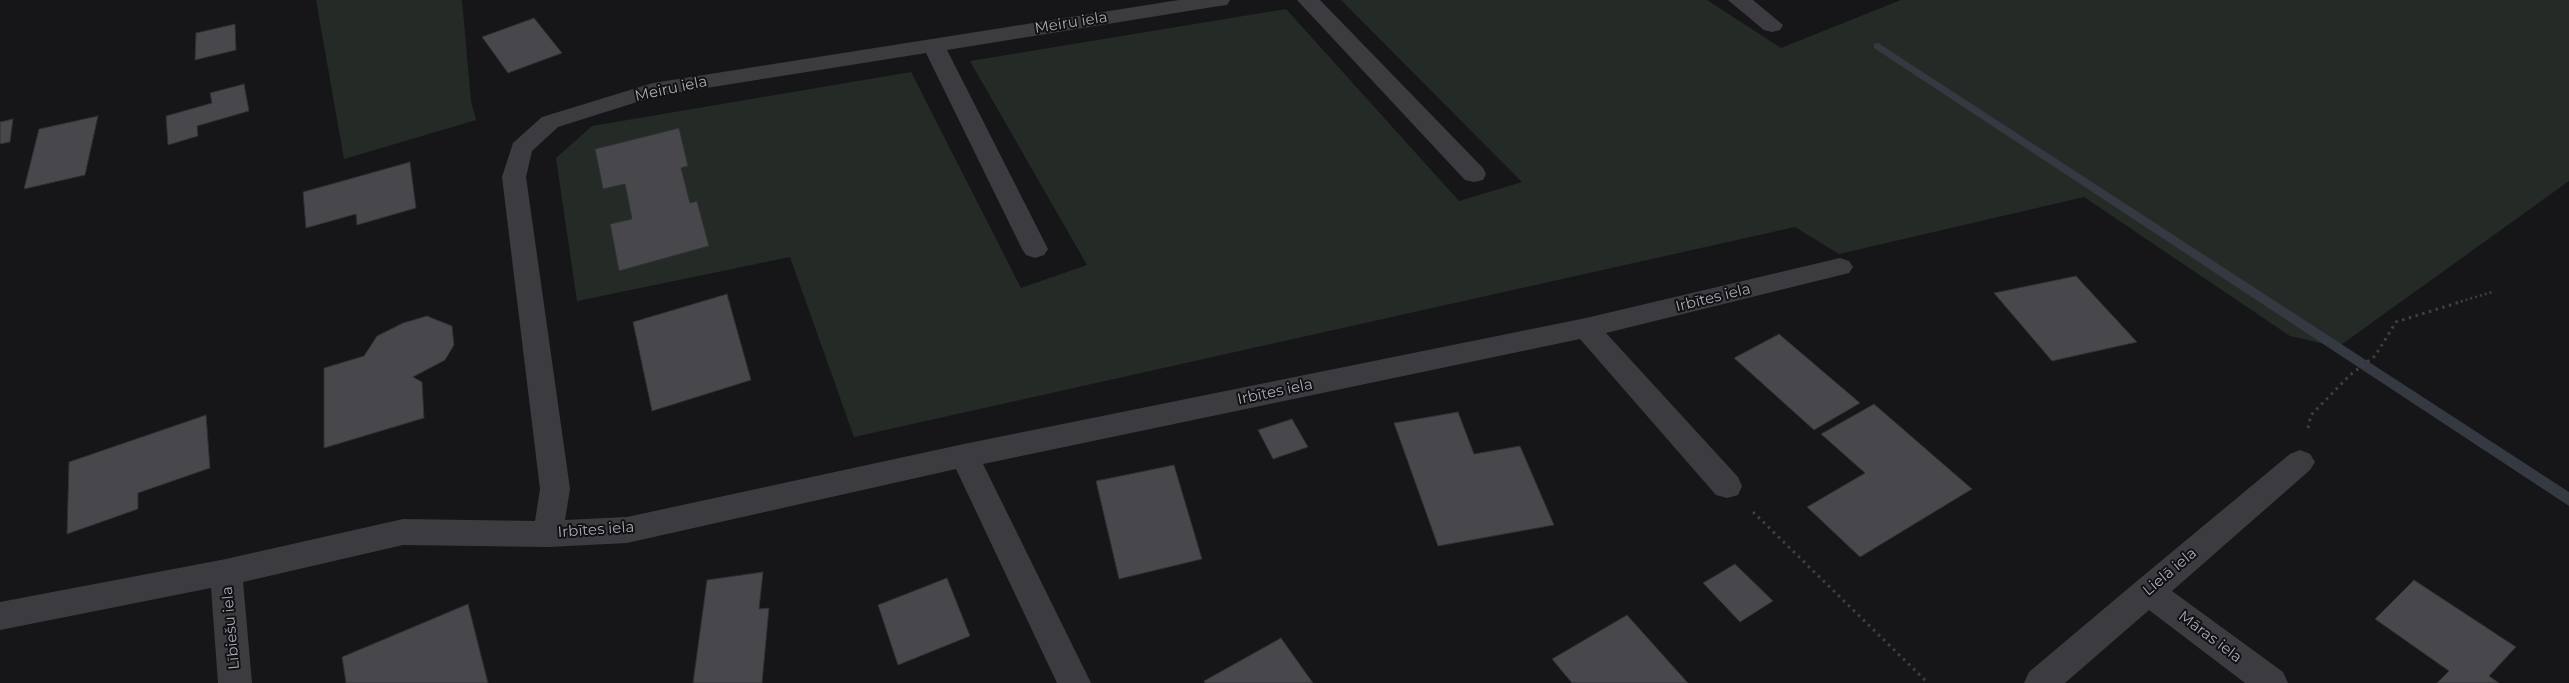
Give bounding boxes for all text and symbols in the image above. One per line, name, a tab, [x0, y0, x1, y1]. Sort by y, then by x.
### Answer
street label: Meiru iela	[1033, 8, 1109, 38]
street label: Meiru iela	[633, 73, 709, 105]
street label: Irbītes iela	[1674, 280, 1752, 316]
street label: Irbītes iela	[1236, 375, 1314, 409]
street label: Irbītes iela	[557, 518, 635, 542]
street label: Lielā iela	[2139, 544, 2201, 600]
street label: Lībiešu iela	[218, 586, 244, 670]
street label: Māras iela	[2175, 607, 2245, 667]

